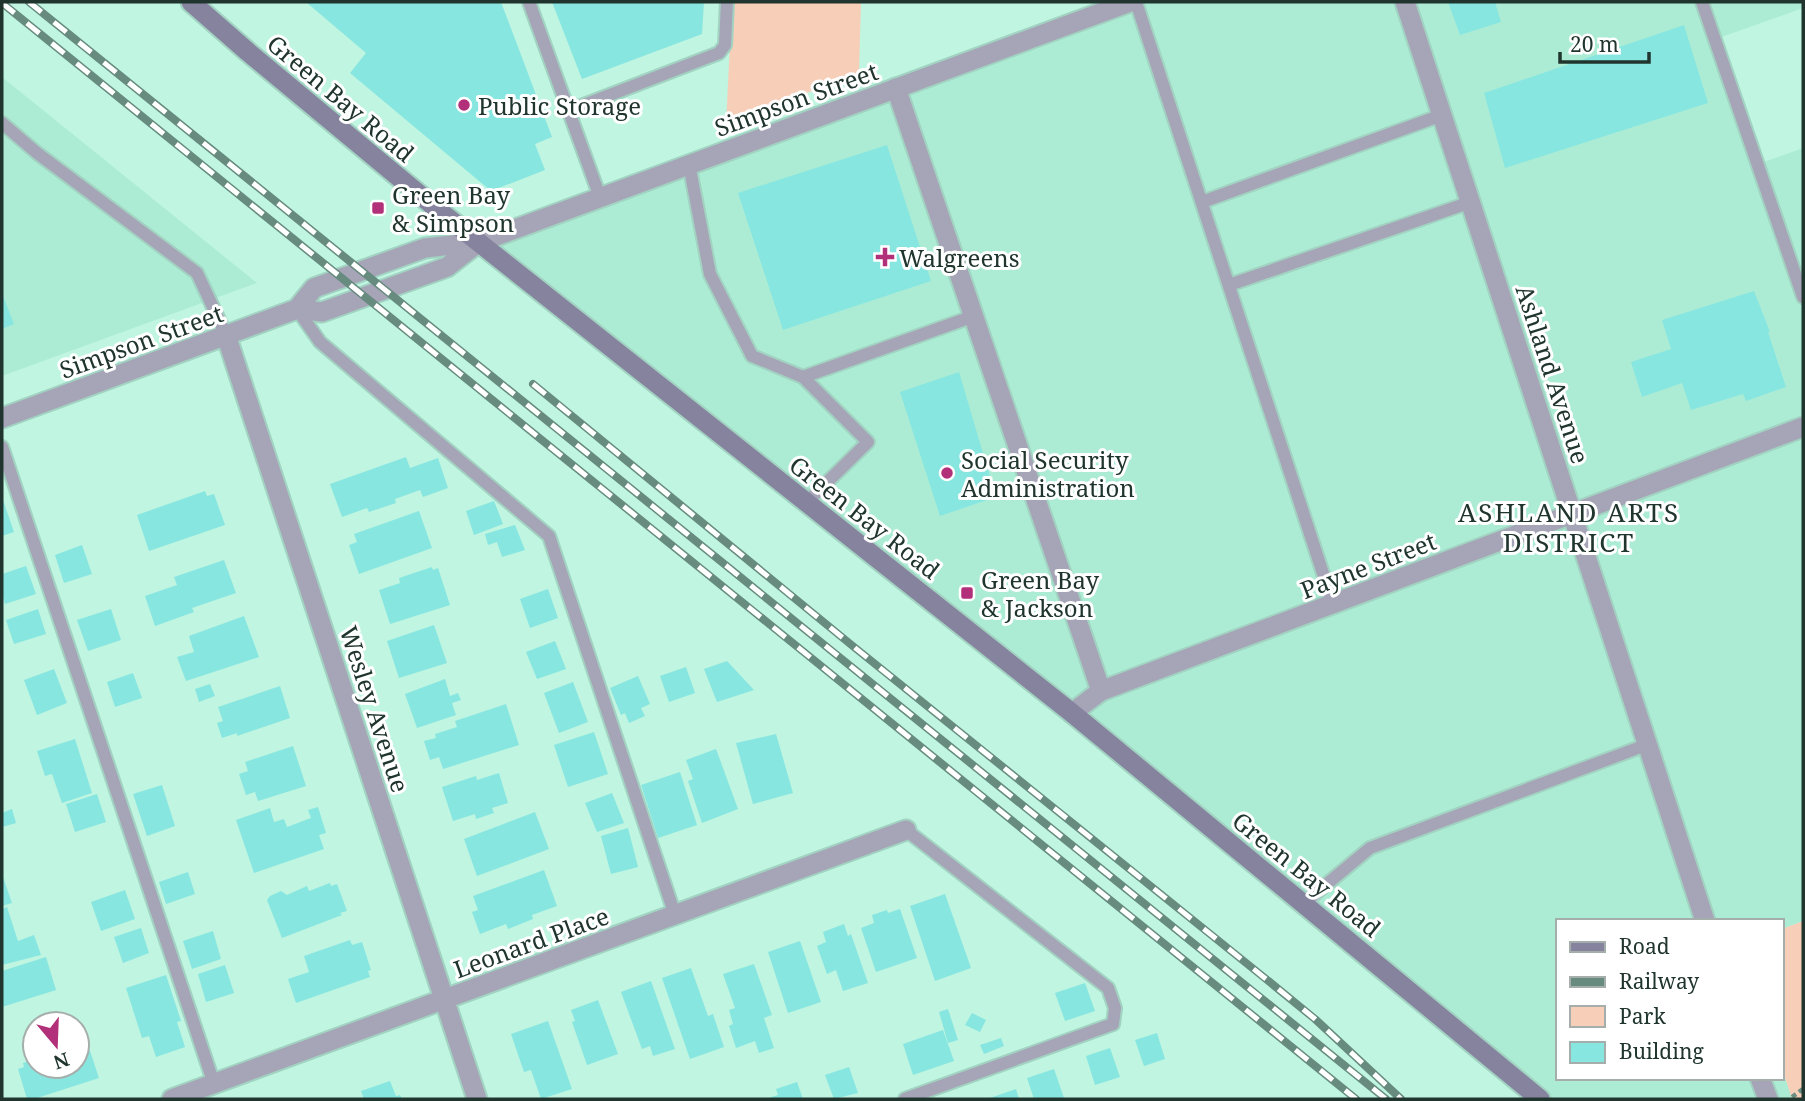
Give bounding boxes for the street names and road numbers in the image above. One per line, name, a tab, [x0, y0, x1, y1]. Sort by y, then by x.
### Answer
street label: Green Bay Road	[261, 27, 422, 169]
street label: Simpson Street	[710, 54, 882, 144]
street label: Ashland Avenue	[1509, 280, 1597, 468]
street label: Simpson Street	[55, 296, 227, 386]
street label: Green Bay Road	[783, 448, 947, 586]
street label: Payne Street	[1296, 524, 1440, 606]
street label: Wesley Avenue	[333, 622, 417, 796]
street label: Green Bay Road	[1226, 804, 1388, 944]
street label: Leonard Place	[449, 899, 613, 985]

